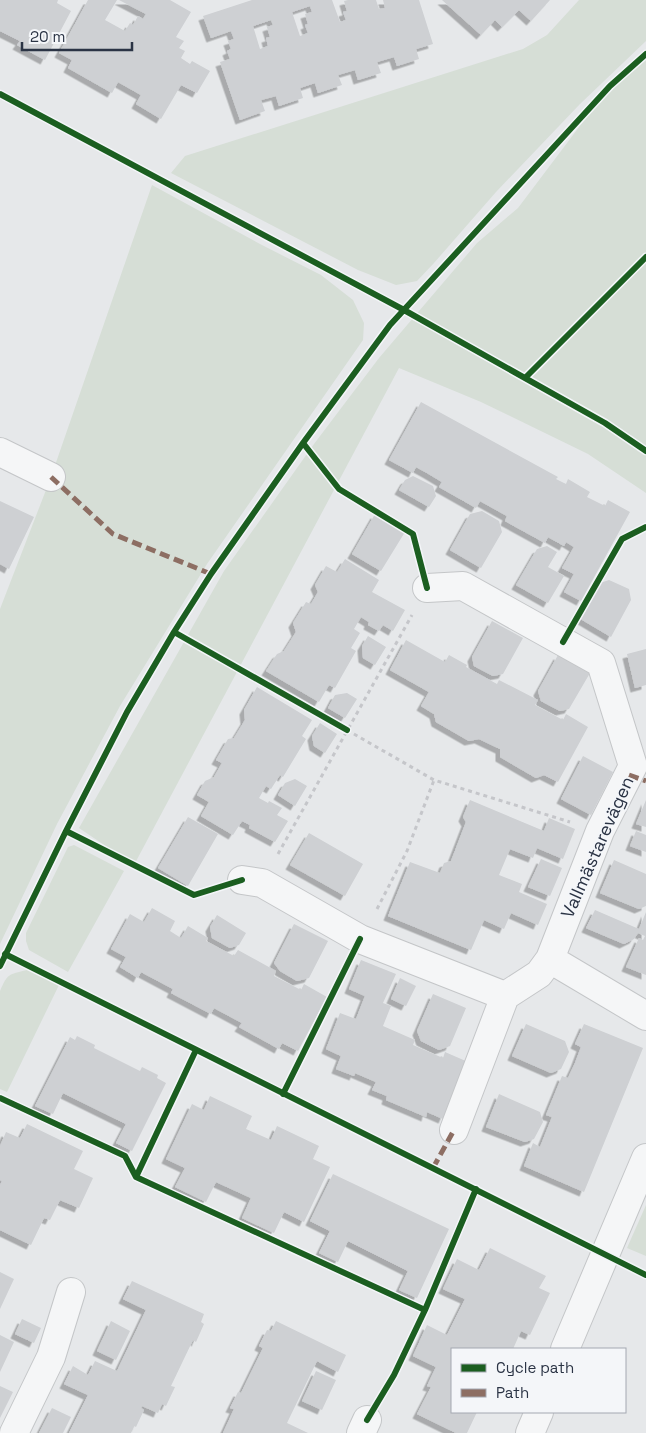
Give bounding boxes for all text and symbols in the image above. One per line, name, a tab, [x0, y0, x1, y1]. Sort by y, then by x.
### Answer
scale bar	[22, 20, 132, 52]
text: 20 m	[30, 27, 65, 46]
street label: Vallmästarevägen	[555, 773, 639, 921]
legend	[451, 1348, 626, 1413]
text: Cycle path	[496, 1358, 574, 1377]
text: Path	[496, 1383, 529, 1402]

